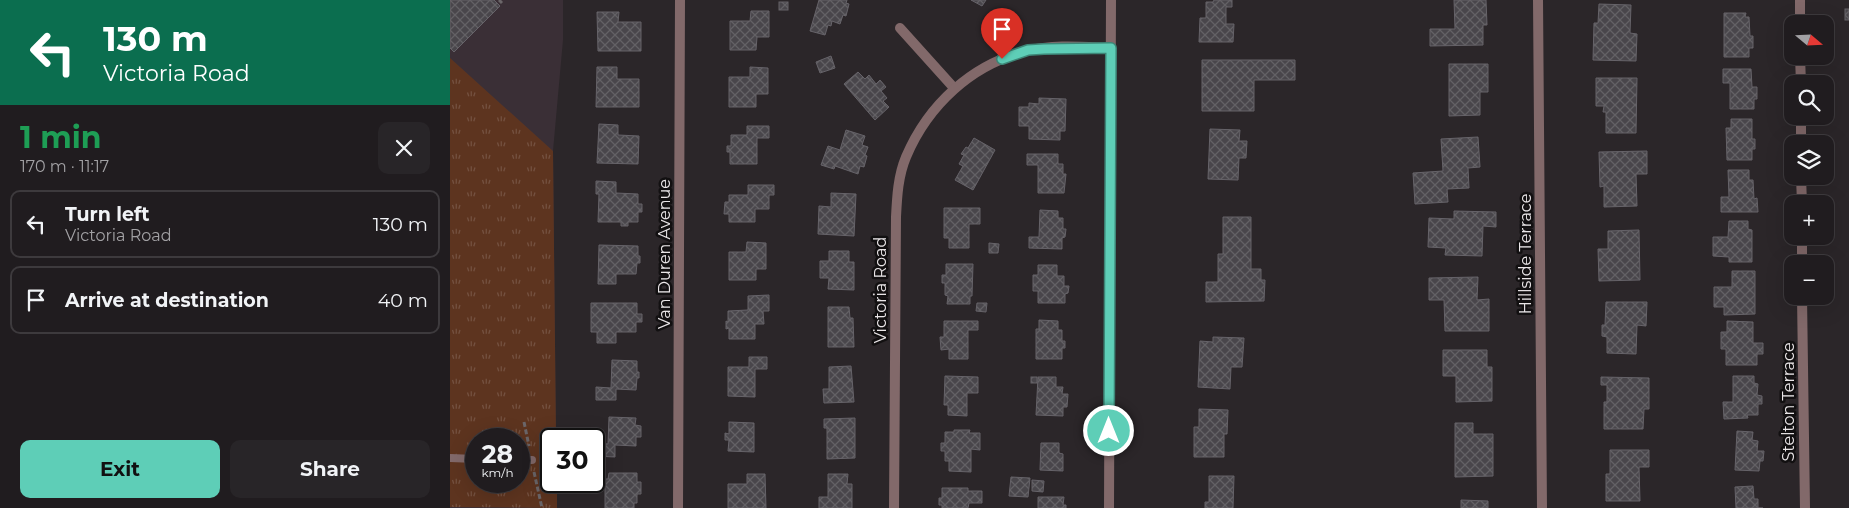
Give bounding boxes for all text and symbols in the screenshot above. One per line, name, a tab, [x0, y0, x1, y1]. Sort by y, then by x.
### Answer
pin	[981, 8, 1023, 59]
icon: arrive	[988, 15, 1016, 43]
north arrow	[1784, 15, 1834, 65]
map controls	[1784, 15, 1834, 305]
text: 130 m	[103, 17, 208, 60]
icon: left	[20, 20, 85, 85]
text: Victoria Road	[103, 60, 250, 87]
button: search	[1784, 75, 1834, 125]
text: 1 min	[20, 119, 101, 156]
button: close	[378, 122, 430, 174]
button: layers	[1784, 135, 1834, 185]
text: 170 m · 11:17	[20, 157, 109, 176]
street label: Van Duren Avenue	[655, 179, 674, 329]
street label: Hillside Terrace	[1516, 194, 1535, 314]
button: +	[1784, 195, 1834, 245]
text: Turn left	[65, 203, 150, 226]
icon: left	[22, 210, 50, 238]
text: 130 m	[373, 213, 428, 236]
text: Victoria Road	[65, 226, 172, 245]
street label: Victoria Road	[871, 237, 890, 343]
button: −	[1784, 255, 1834, 305]
icon: arrive	[22, 286, 50, 314]
text: Arrive at destination	[65, 289, 269, 312]
text: 40 m	[378, 289, 428, 312]
street label: Stelton Terrace	[1779, 342, 1798, 462]
position arrow	[1082, 404, 1134, 456]
speed limit sign: 30	[540, 428, 605, 493]
text: 28	[482, 439, 513, 469]
button: Exit	[20, 440, 220, 498]
button: Share	[230, 440, 430, 498]
text: km/h	[481, 465, 514, 480]

